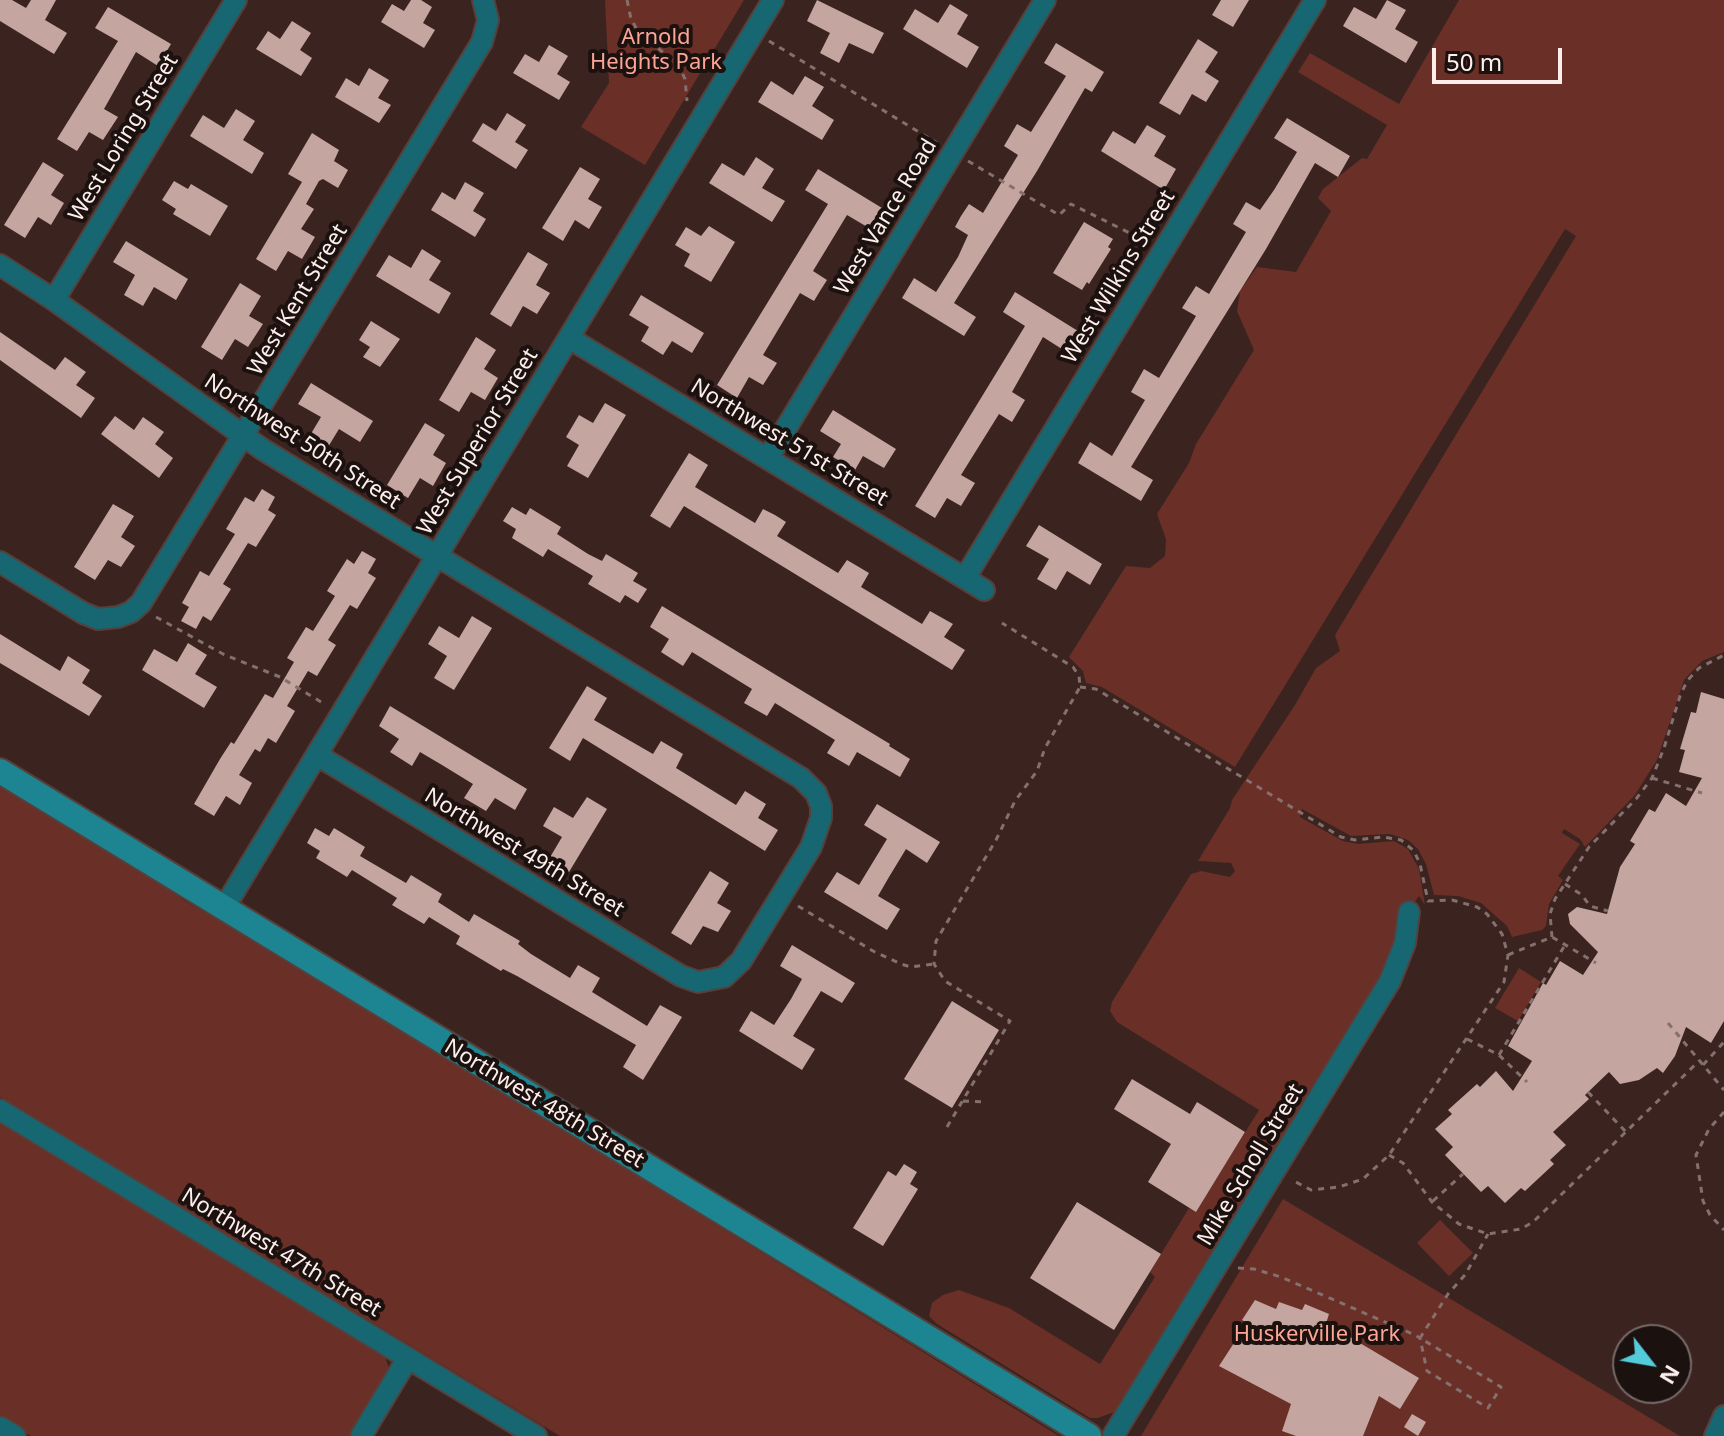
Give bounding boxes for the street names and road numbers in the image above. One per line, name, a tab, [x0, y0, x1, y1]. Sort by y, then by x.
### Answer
street label: West Loring Street	[64, 50, 184, 226]
street label: West Vance Road	[829, 134, 943, 300]
street label: West Wilkins Street	[1057, 186, 1181, 368]
street label: West Kent Street	[243, 220, 353, 380]
street label: West Superior Street	[412, 344, 544, 540]
street label: Northwest 50th Street	[199, 369, 405, 515]
street label: Northwest 51st Street	[686, 374, 892, 512]
street label: Northwest 49th Street	[419, 783, 629, 923]
street label: Northwest 48th Street	[439, 1034, 649, 1174]
street label: Mike Scholl Street	[1192, 1080, 1310, 1250]
street label: Northwest 47th Street	[176, 1183, 386, 1323]

